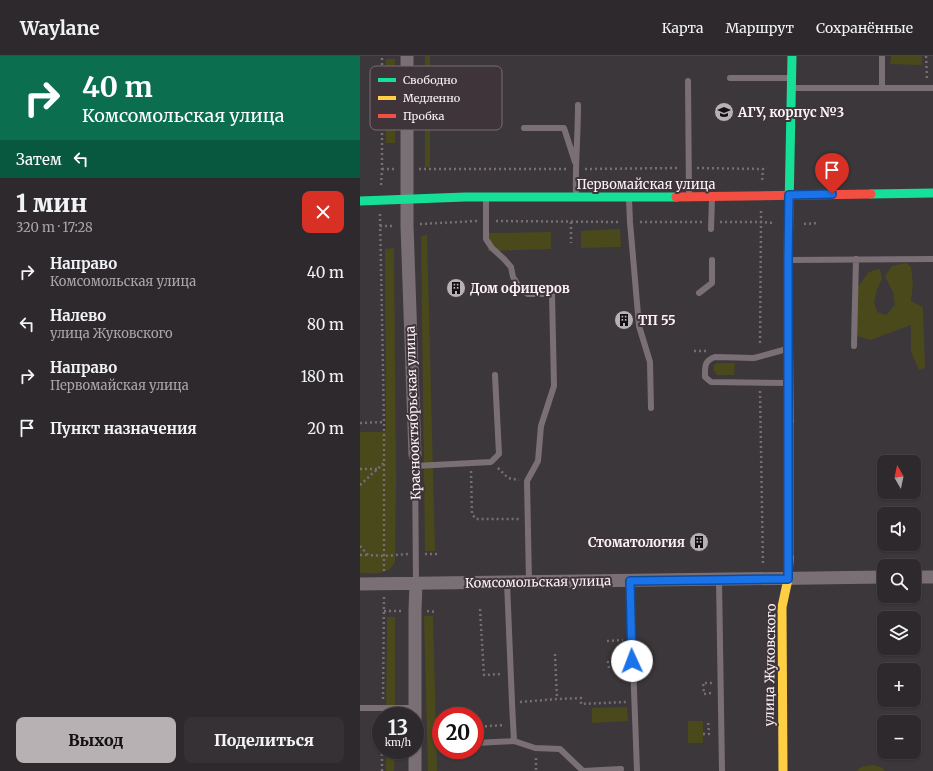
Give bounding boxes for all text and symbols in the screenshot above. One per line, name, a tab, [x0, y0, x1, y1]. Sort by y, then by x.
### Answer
text: Waylane	[20, 16, 100, 40]
text: Карта	[662, 19, 703, 37]
text: Маршрут	[725, 19, 794, 37]
text: Сохранённые	[816, 19, 913, 37]
legend	[370, 66, 502, 130]
text: 40 m	[82, 69, 153, 105]
icon: right	[16, 72, 68, 124]
text: Свободно	[403, 73, 458, 87]
text: Медленно	[403, 91, 461, 105]
school or university icon: АГУ, корпус №3	[713, 101, 735, 123]
text: Комсомольская улица	[82, 104, 284, 127]
place label: АГУ, корпус №3	[737, 104, 844, 121]
text: Пробка	[403, 109, 445, 123]
icon: left	[70, 148, 92, 170]
text: Затем	[16, 150, 62, 169]
pin	[815, 153, 849, 194]
icon: arrive	[821, 159, 843, 181]
street label: Первомайская улица	[577, 176, 715, 193]
text: 1 мин	[16, 188, 87, 219]
button: close	[302, 191, 344, 233]
text: 320 m · 17:28	[16, 219, 93, 236]
text: Направо	[50, 254, 117, 273]
icon: right	[16, 261, 38, 283]
text: 40 m	[307, 263, 344, 282]
text: Комсомольская улица	[50, 273, 196, 290]
building icon: Дом офицеров	[445, 277, 467, 299]
place label: Дом офицеров	[470, 280, 570, 297]
text: Налево	[50, 306, 106, 325]
building icon: ТП 55	[613, 309, 635, 331]
place label: ТП 55	[638, 312, 676, 329]
icon: left	[16, 313, 38, 335]
text: 80 m	[307, 315, 344, 334]
text: улица Жуковского	[50, 325, 173, 342]
street label: Краснооктябрьская улица	[401, 326, 425, 500]
text: Направо	[50, 358, 117, 377]
icon: right	[16, 365, 38, 387]
text: 180 m	[301, 367, 344, 386]
text: Первомайская улица	[50, 377, 189, 394]
icon: arrive	[16, 417, 38, 439]
text: Пункт назначения	[50, 419, 197, 438]
text: 20 m	[307, 419, 344, 438]
north arrow	[877, 455, 921, 499]
map controls	[877, 455, 921, 759]
button: sound	[877, 507, 921, 551]
building icon: Стоматология	[688, 531, 710, 553]
place label: Стоматология	[588, 534, 685, 551]
button: search	[877, 559, 921, 603]
street label: Комсомольская улица	[465, 572, 611, 592]
street label: улица Жуковского	[760, 603, 780, 726]
button: layers	[877, 611, 921, 655]
position arrow	[611, 640, 653, 682]
button: +	[877, 663, 921, 707]
speed limit sign: 20	[432, 707, 484, 759]
text: 13	[388, 715, 408, 740]
button: −	[877, 715, 921, 759]
button: Выход	[16, 717, 176, 763]
button: Поделиться	[184, 717, 344, 763]
text: km/h	[385, 736, 411, 749]

